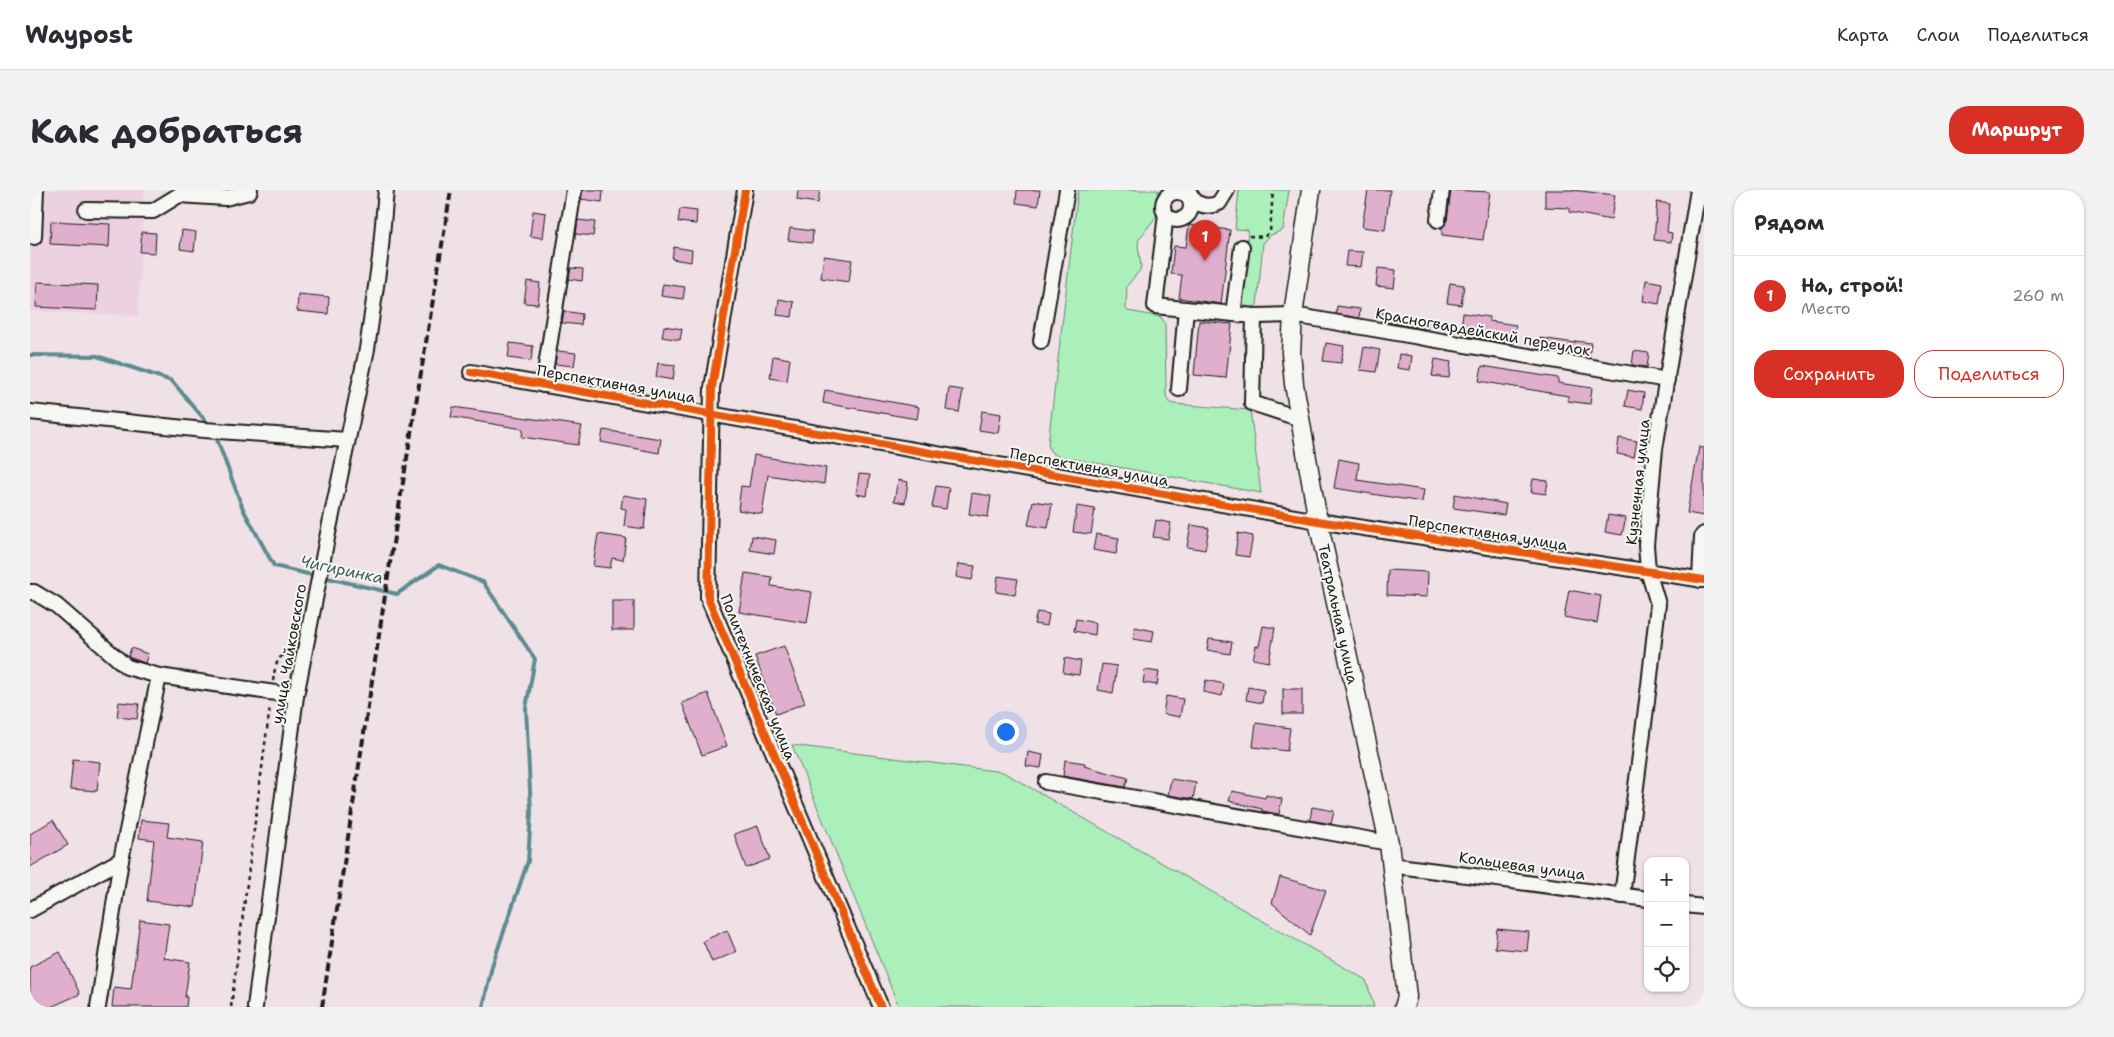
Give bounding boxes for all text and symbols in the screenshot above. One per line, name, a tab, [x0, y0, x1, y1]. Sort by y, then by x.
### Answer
text: Waypost	[25, 19, 133, 51]
text: Карта	[1837, 23, 1888, 47]
text: Слои	[1916, 23, 1960, 47]
text: Поделиться	[1988, 23, 2089, 47]
button: Маршрут	[1949, 106, 2084, 154]
text: Как добраться	[30, 107, 303, 154]
text: Рядом	[1754, 209, 1824, 237]
pin: 1	[1189, 220, 1221, 261]
text: На, строй!	[1801, 273, 1904, 298]
text: 1	[1766, 285, 1774, 306]
text: 260 m	[2012, 285, 2064, 306]
text: Место	[1801, 298, 1851, 319]
street label: Красногвардейский переулок	[1374, 303, 1592, 361]
button: Сохранить	[1754, 350, 1904, 398]
button: Поделиться	[1914, 350, 2064, 398]
street label: Перспективная улица	[535, 360, 698, 408]
street label: Кузнечная улица	[1621, 417, 1655, 546]
street label: Перспективная улица	[1008, 443, 1171, 491]
street label: Перспективная улица	[1407, 511, 1570, 556]
street label: Театральная улица	[1313, 542, 1363, 686]
water label: Чигиринка	[299, 550, 385, 589]
street label: улица Чайковского	[267, 582, 311, 726]
street label: Политехническая улица	[716, 591, 801, 764]
your location	[993, 719, 1019, 745]
street label: Кольцевая улица	[1458, 847, 1587, 885]
map controls	[1644, 857, 1689, 992]
button: +	[1644, 857, 1689, 902]
button: −	[1644, 902, 1689, 947]
button: locate	[1644, 947, 1689, 992]

